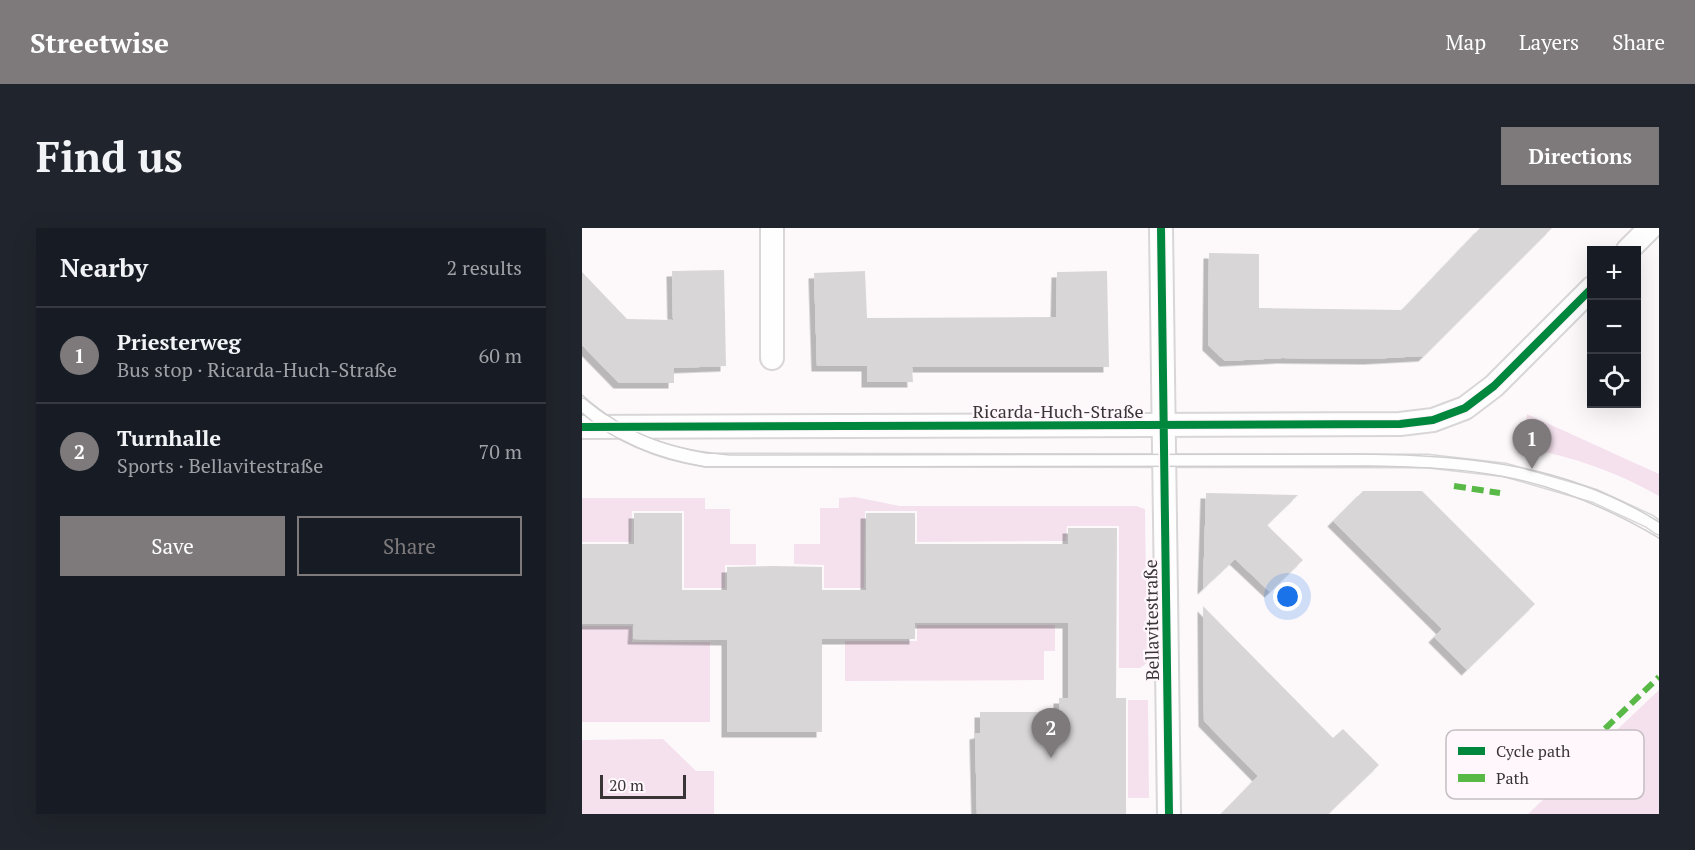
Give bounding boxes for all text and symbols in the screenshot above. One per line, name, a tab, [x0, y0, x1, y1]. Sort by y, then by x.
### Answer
text: Streetwise	[30, 24, 169, 61]
text: Map	[1445, 28, 1486, 56]
text: Layers	[1519, 28, 1579, 56]
text: Share	[1612, 28, 1665, 56]
button: Directions	[1501, 127, 1659, 185]
text: Find us	[36, 128, 183, 184]
map controls	[1587, 246, 1641, 408]
button: +	[1587, 246, 1641, 300]
text: Nearby	[60, 250, 148, 284]
text: 2 results	[447, 254, 522, 281]
button: −	[1587, 300, 1641, 354]
text: Priesterweg	[117, 327, 241, 356]
text: 1	[74, 342, 85, 369]
text: 60 m	[479, 342, 522, 369]
button: locate	[1587, 354, 1641, 408]
text: Bus stop · Ricarda-Huch-Straße	[117, 356, 397, 383]
street label: Ricarda-Huch-Straße	[973, 399, 1143, 423]
pin: 1	[1512, 420, 1552, 469]
text: Turnhalle	[117, 423, 221, 452]
text: 2	[74, 438, 85, 465]
text: 70 m	[479, 438, 522, 465]
text: Sports · Bellavitestraße	[117, 452, 323, 479]
button: Save	[60, 516, 285, 576]
button: Share	[297, 516, 522, 576]
street label: Bellavitestraße	[1138, 559, 1164, 681]
your location	[1273, 582, 1302, 611]
pin: 2	[1032, 708, 1070, 758]
legend	[1446, 730, 1644, 799]
text: Cycle path	[1496, 740, 1571, 762]
text: Path	[1496, 767, 1530, 789]
scale bar	[600, 772, 686, 800]
text: 20 m	[609, 774, 644, 796]

